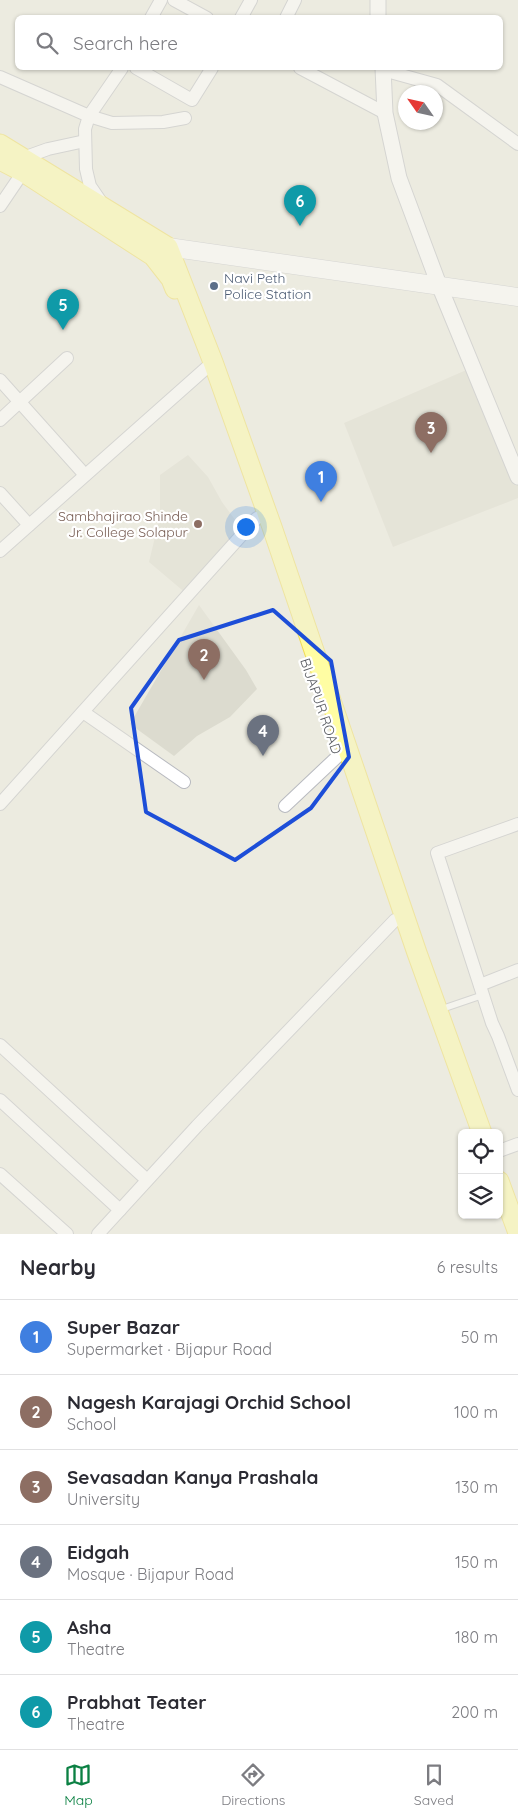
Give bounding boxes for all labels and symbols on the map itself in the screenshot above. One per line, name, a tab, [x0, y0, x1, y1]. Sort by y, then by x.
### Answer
north arrow	[398, 85, 443, 130]
pin: 6	[284, 185, 316, 226]
place label: Navi Peth Police Station	[224, 269, 311, 303]
marker: Navi Peth Police Station	[208, 280, 220, 292]
pin: 5	[47, 289, 79, 330]
pin: 3	[415, 412, 447, 453]
pin: 1	[305, 461, 337, 502]
place label: Sambhajirao Shinde Jr. College Solapur	[58, 507, 189, 541]
your location	[233, 514, 259, 540]
marker: Sambhajirao Shinde Jr. College Solapur	[192, 518, 204, 530]
pin: 2	[188, 639, 220, 680]
street label: BIJAPUR ROAD	[296, 656, 346, 756]
pin: 4	[247, 715, 279, 756]

